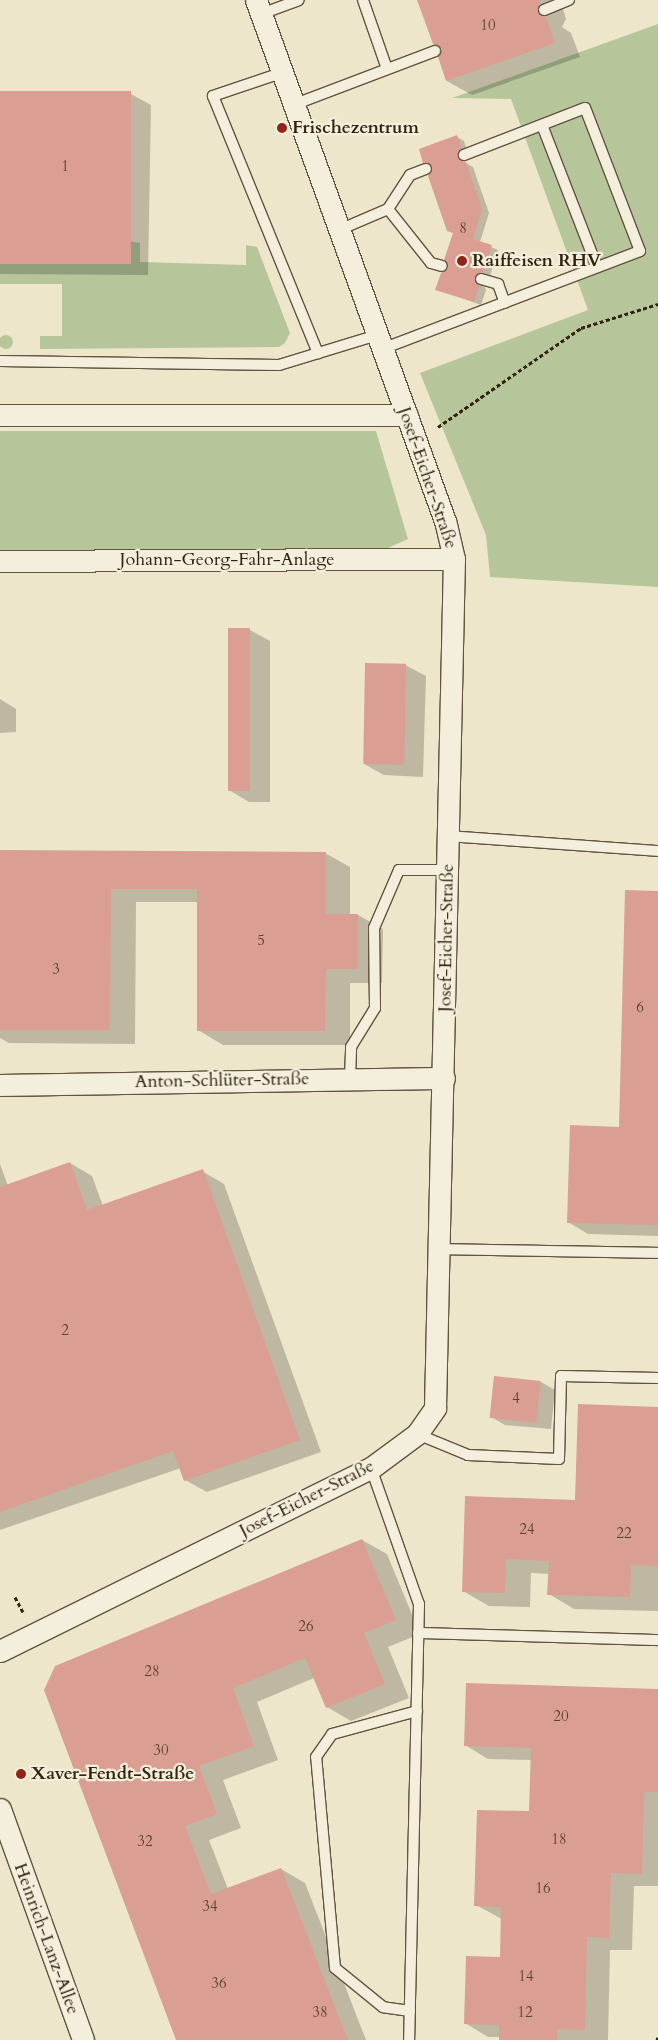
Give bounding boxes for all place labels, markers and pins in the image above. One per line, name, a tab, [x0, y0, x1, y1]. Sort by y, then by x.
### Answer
place label: Frischezentrum	[292, 117, 419, 139]
marker: Frischezentrum	[276, 122, 288, 134]
place label: Raiffeisen RHV	[472, 250, 601, 272]
marker: Raiffeisen RHV	[456, 255, 468, 267]
place label: Xaver-Fendt-Straße	[31, 1763, 194, 1785]
marker: Xaver-Fendt-Straße	[15, 1768, 27, 1780]

